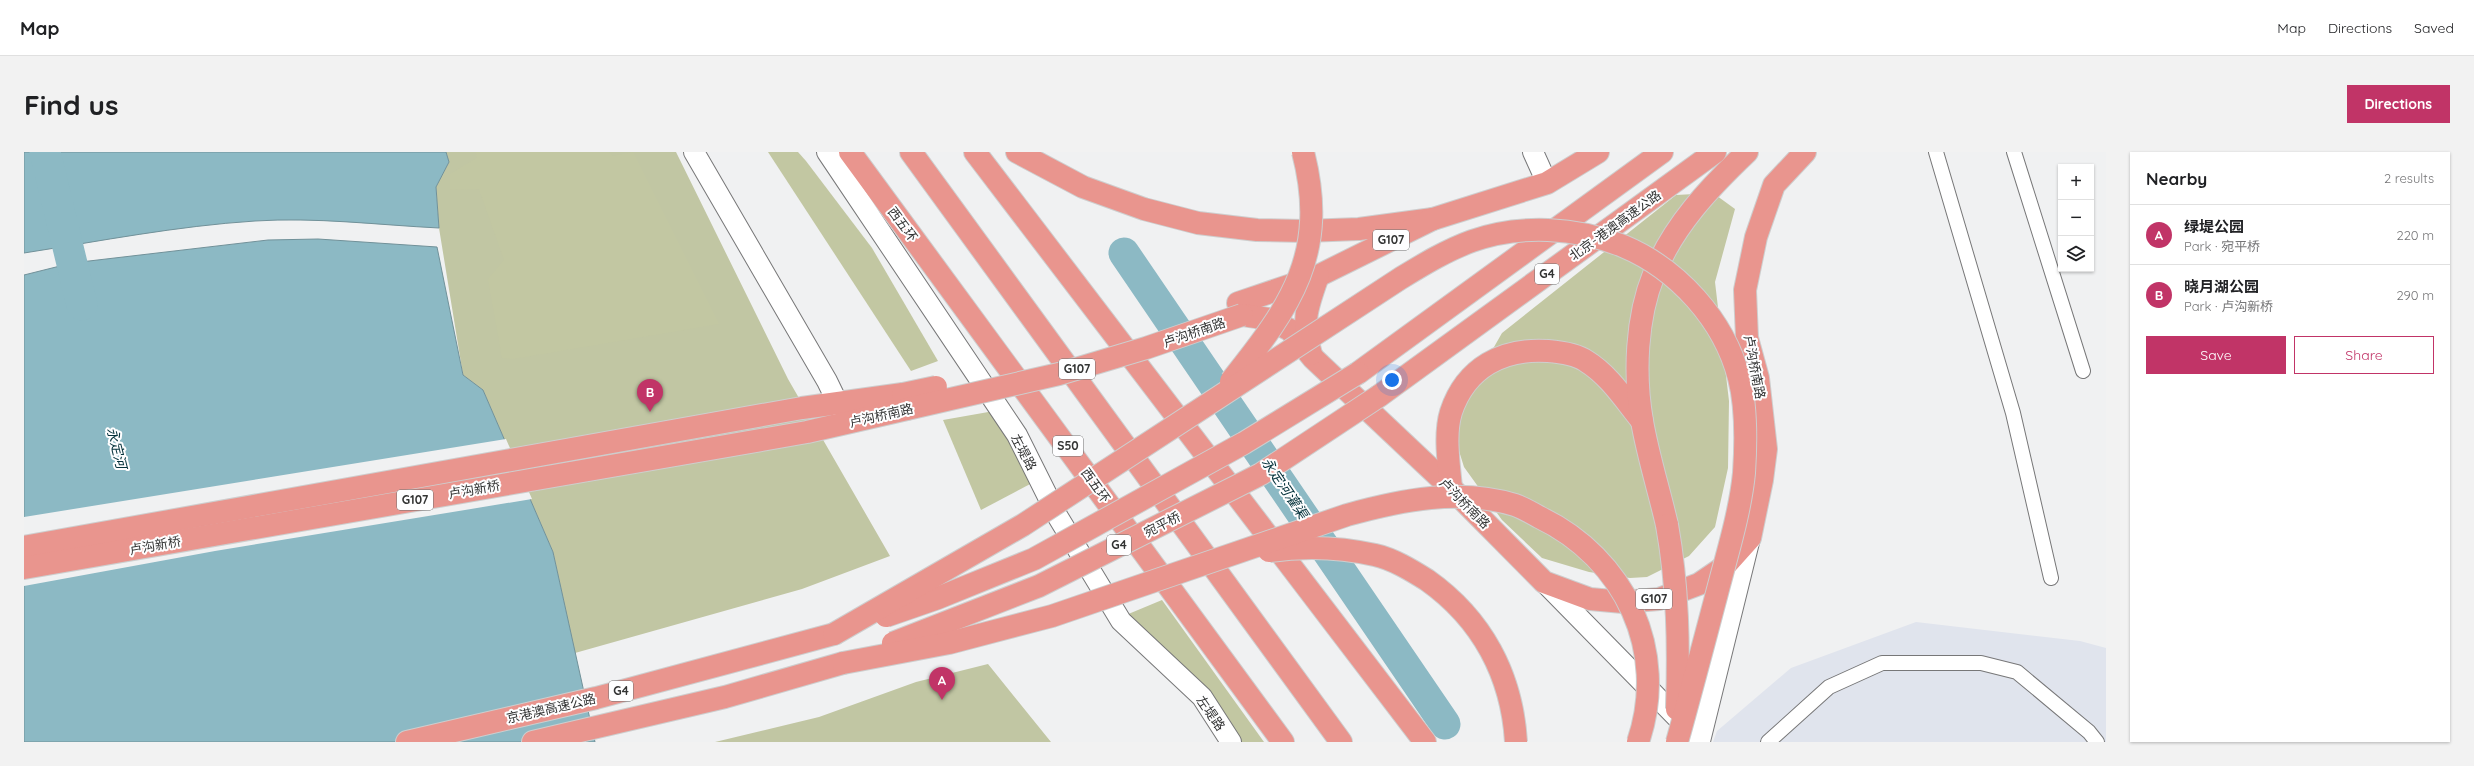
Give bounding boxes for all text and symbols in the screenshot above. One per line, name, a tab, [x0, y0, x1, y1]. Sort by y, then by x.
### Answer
text: Map	[20, 16, 59, 40]
text: Map	[2277, 19, 2306, 37]
text: Directions	[2328, 19, 2392, 37]
text: Saved	[2414, 19, 2454, 37]
button: Directions	[2347, 85, 2450, 123]
text: Find us	[24, 87, 118, 122]
map controls	[2058, 164, 2094, 272]
button: +	[2058, 164, 2094, 200]
text: Nearby	[2146, 168, 2207, 189]
text: 2 results	[2384, 170, 2434, 186]
street label: 北京-港澳高速公路	[1566, 186, 1664, 264]
button: −	[2058, 200, 2094, 236]
street label: 西五环	[885, 204, 921, 244]
text: 绿堤公园	[2184, 217, 2244, 236]
text: A	[2155, 227, 2163, 243]
text: 220 m	[2396, 227, 2434, 243]
road number: G107	[1373, 230, 1409, 250]
button: layers	[2058, 236, 2094, 272]
text: Park · 宛平桥	[2184, 238, 2260, 254]
road number: G4	[1535, 264, 1559, 284]
text: 晓月湖公园	[2184, 277, 2259, 296]
text: B	[2155, 287, 2163, 303]
text: 290 m	[2396, 287, 2434, 303]
text: Park · 卢沟新桥	[2184, 298, 2273, 314]
street label: 卢沟桥南路	[1161, 314, 1227, 350]
street label: 卢沟桥南路	[1741, 334, 1769, 400]
button: Save	[2146, 336, 2286, 374]
button: Share	[2294, 336, 2434, 374]
road number: G107	[1059, 359, 1095, 379]
your location	[1382, 370, 1402, 390]
pin: B	[637, 379, 663, 412]
street label: 卢沟桥南路	[848, 400, 914, 430]
water label: 永定河	[103, 425, 132, 473]
street label: 左堤路	[1008, 431, 1040, 473]
road number: S50	[1053, 436, 1083, 456]
water label: 永定河灌渠	[1258, 454, 1313, 524]
street label: 西五环	[1078, 465, 1114, 505]
street label: 卢沟桥南路	[1436, 474, 1494, 532]
street label: 卢沟新桥	[447, 477, 501, 501]
road number: G107	[397, 490, 433, 510]
street label: 宛平桥	[1141, 508, 1183, 540]
street label: 卢沟新桥	[128, 533, 182, 557]
road number: G4	[1107, 535, 1131, 555]
road number: G107	[1636, 589, 1672, 609]
pin: A	[929, 667, 955, 700]
road number: G4	[609, 681, 633, 701]
street label: 京港澳高速公路	[505, 690, 597, 726]
street label: 左堤路	[1193, 692, 1229, 734]

